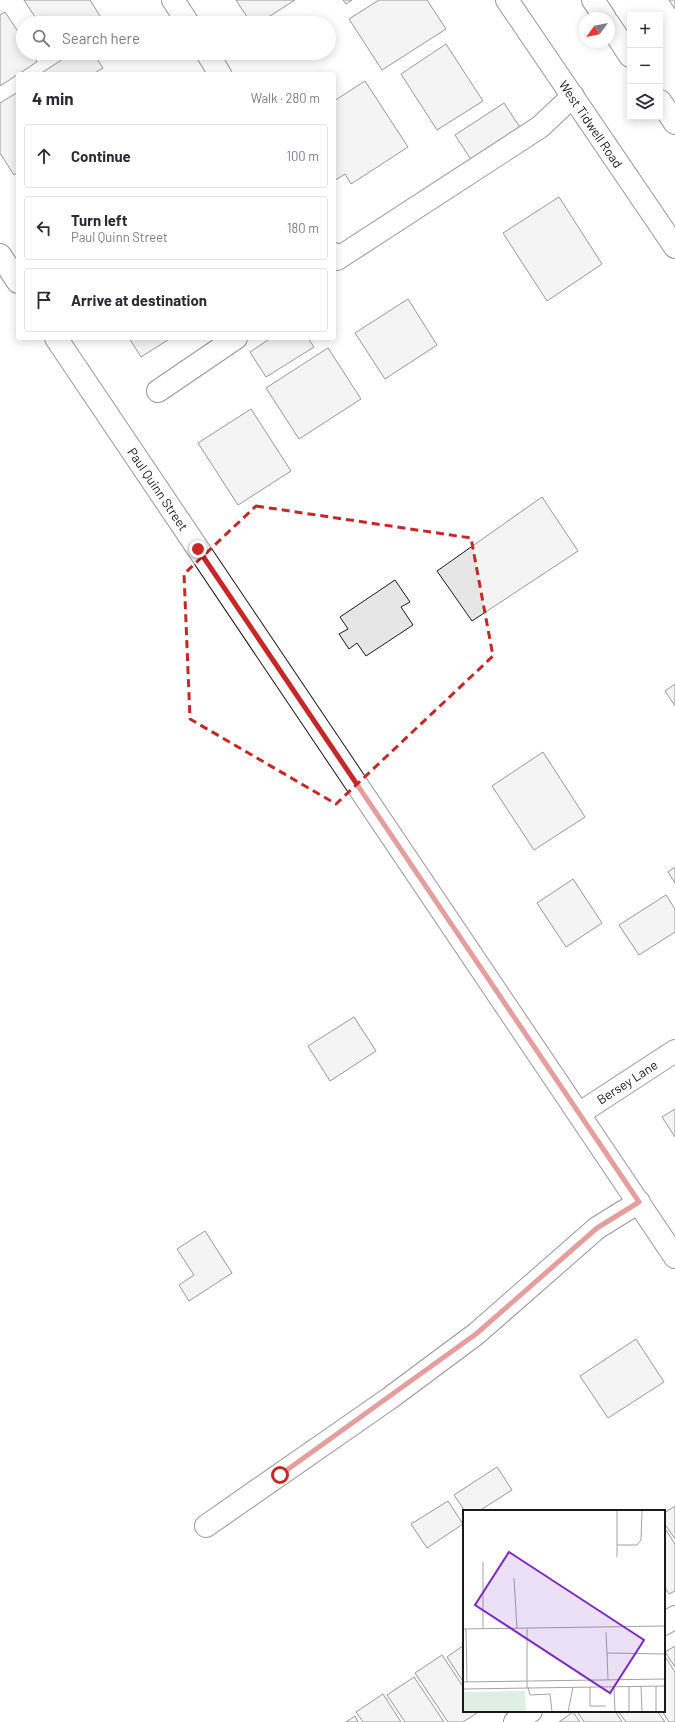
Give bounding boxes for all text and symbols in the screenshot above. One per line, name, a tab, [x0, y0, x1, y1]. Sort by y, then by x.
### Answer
north arrow	[579, 12, 615, 48]
map controls	[627, 12, 663, 120]
button: +	[627, 12, 663, 48]
search box	[16, 16, 336, 60]
icon: search	[30, 27, 52, 49]
text: Search here	[62, 29, 140, 47]
button: −	[627, 48, 663, 84]
street label: West Tidwell Road	[556, 77, 626, 171]
button: layers	[627, 84, 663, 120]
text: 4 min	[32, 88, 74, 108]
text: Walk · 280 m	[251, 90, 320, 106]
icon: ahead	[33, 145, 55, 167]
text: Continue	[71, 147, 131, 165]
text: 100 m	[286, 148, 319, 164]
text: Turn left	[71, 211, 127, 229]
icon: left	[33, 217, 55, 239]
text: 180 m	[287, 220, 319, 236]
text: Paul Quinn Street	[71, 229, 168, 245]
icon: arrive	[33, 289, 55, 311]
text: Arrive at destination	[71, 291, 207, 309]
street label: Paul Quinn Street	[124, 444, 192, 534]
route end	[189, 540, 207, 558]
street label: Bersey Lane	[594, 1056, 660, 1108]
route start	[271, 1466, 289, 1484]
inset map	[463, 1510, 665, 1712]

